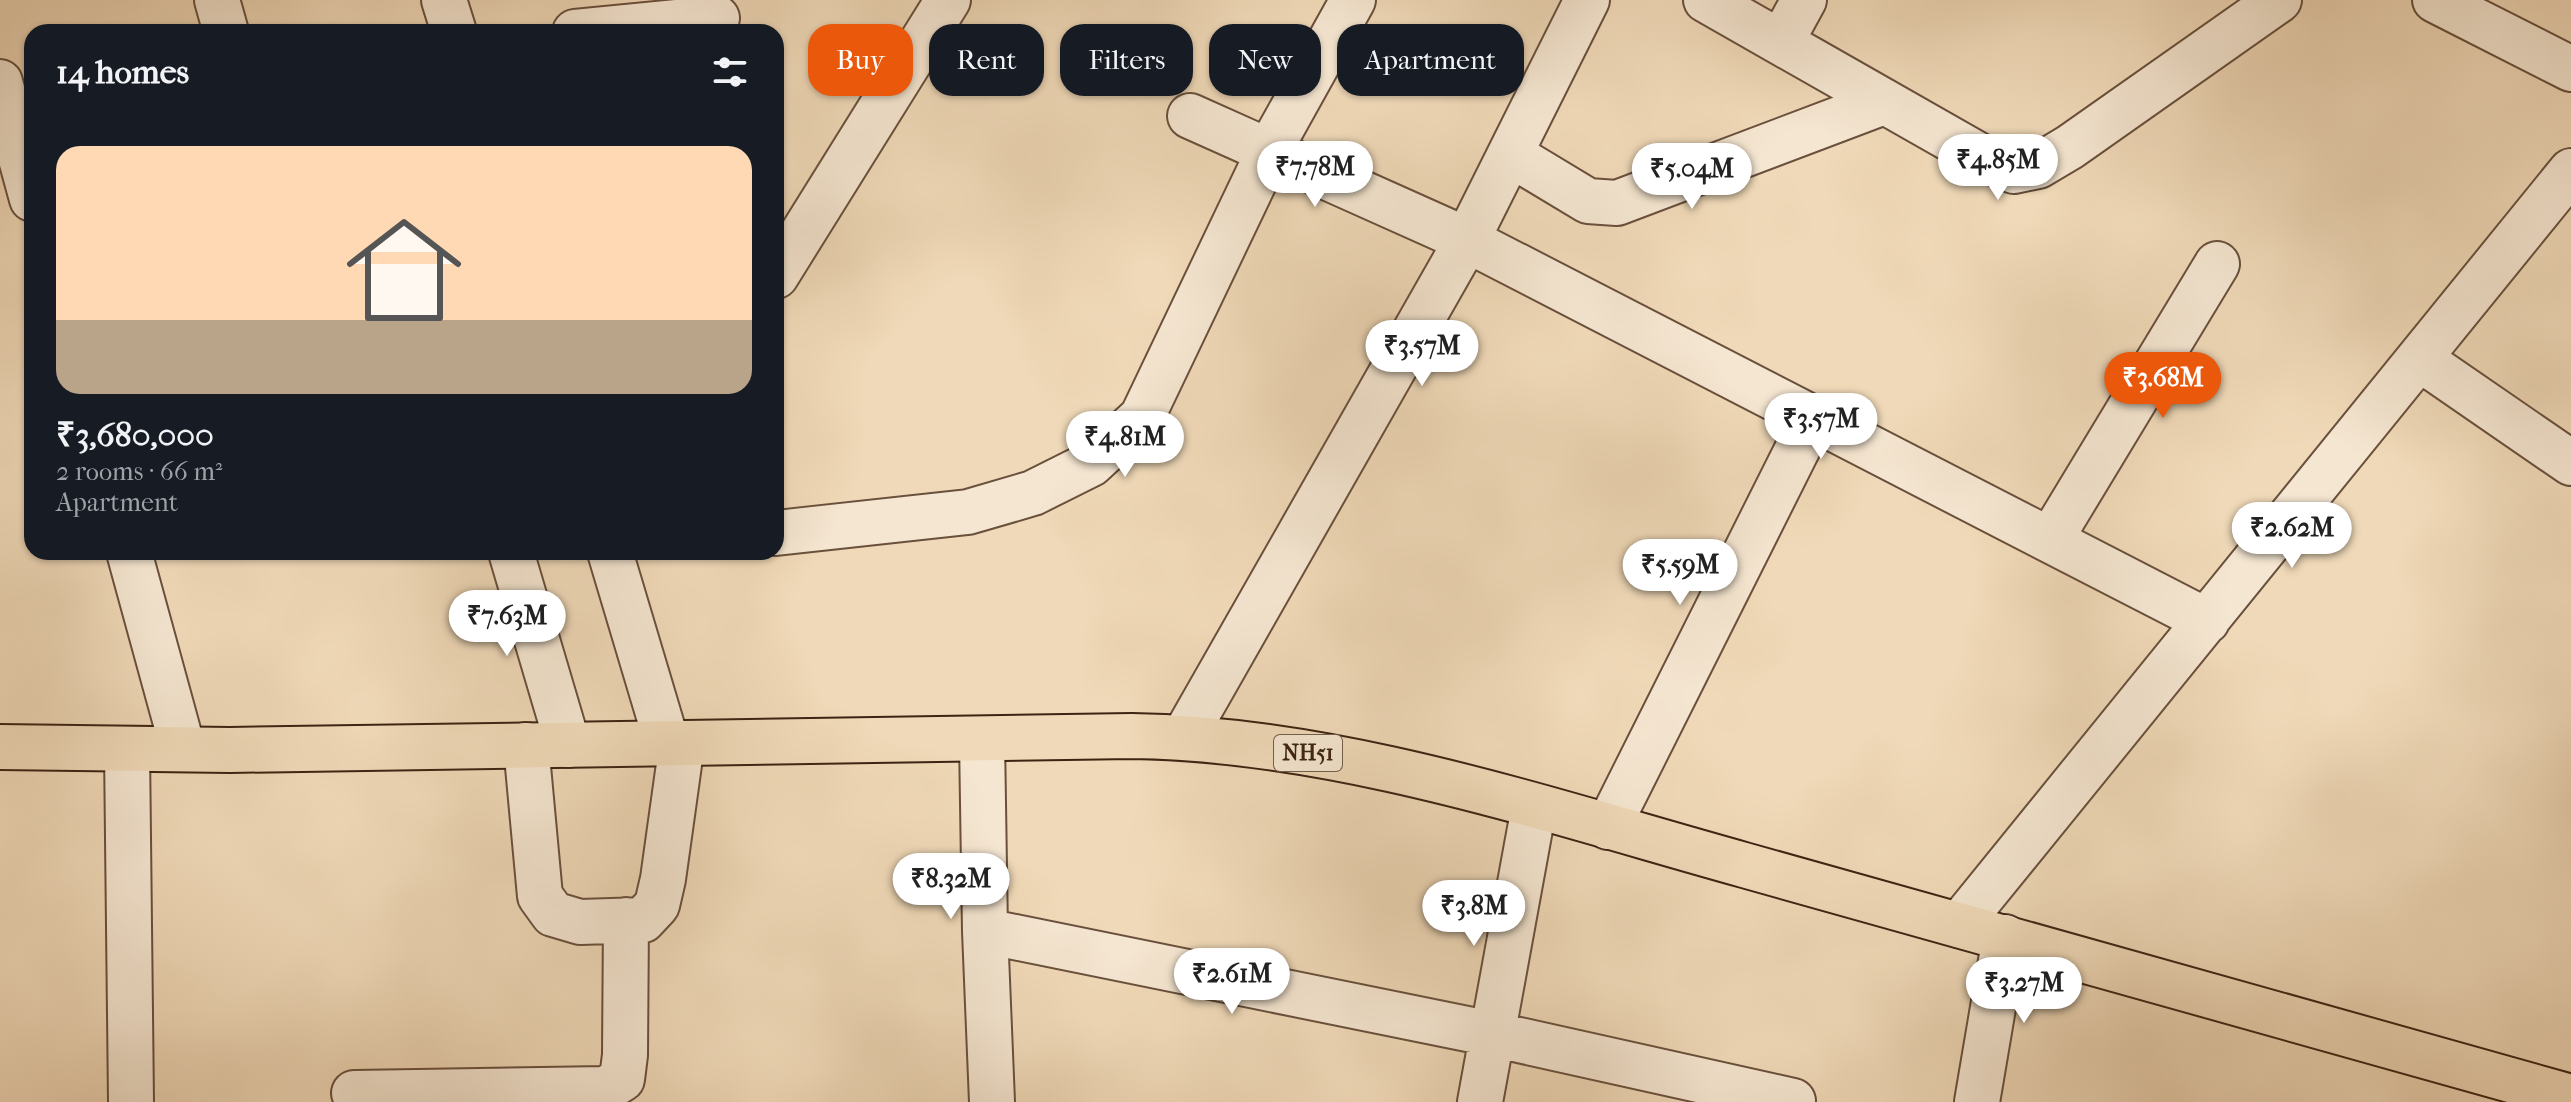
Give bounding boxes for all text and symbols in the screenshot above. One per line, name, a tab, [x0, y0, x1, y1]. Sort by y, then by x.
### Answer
chip: Buy	[808, 24, 913, 96]
chip: Rent	[929, 24, 1044, 96]
chip: Filters	[1060, 24, 1193, 96]
chip: New	[1209, 24, 1321, 96]
chip: Apartment	[1337, 24, 1524, 96]
icon: filters	[708, 50, 752, 94]
text: 14 homes	[56, 52, 189, 92]
pin: ₹4.85M	[1933, 134, 2063, 202]
pin: ₹7.78M	[1250, 141, 1380, 209]
pin: ₹5.04M	[1627, 143, 1757, 211]
text: ₹4.85M	[1956, 144, 2040, 175]
text: ₹7.78M	[1275, 151, 1355, 182]
text: ₹5.04M	[1650, 153, 1734, 184]
icon: home	[332, 198, 476, 342]
pin: ₹3.57M	[1357, 320, 1487, 388]
text: ₹3.57M	[1383, 330, 1461, 361]
pin: ₹3.68M	[2098, 352, 2228, 420]
text: ₹3.68M	[2122, 362, 2204, 393]
pin: ₹3.57M	[1756, 393, 1886, 461]
text: ₹3.57M	[1782, 403, 1860, 434]
pin: ₹4.81M	[1060, 411, 1190, 479]
text: ₹3,680,000	[56, 415, 214, 455]
text: ₹4.81M	[1084, 421, 1166, 452]
text: 2 rooms · 66 m²	[56, 456, 222, 487]
text: Apartment	[56, 487, 178, 518]
pin: ₹2.62M	[2227, 502, 2357, 570]
text: ₹2.62M	[2250, 512, 2334, 543]
pin: ₹5.59M	[1615, 539, 1745, 607]
text: ₹5.59M	[1641, 549, 1719, 580]
pin: ₹7.63M	[442, 590, 572, 658]
text: ₹7.63M	[467, 600, 547, 631]
road number: NH51	[1274, 735, 1342, 771]
pin: ₹8.32M	[886, 853, 1016, 921]
text: ₹8.32M	[911, 863, 991, 894]
pin: ₹3.8M	[1418, 880, 1530, 948]
text: ₹3.8M	[1440, 890, 1508, 921]
pin: ₹2.61M	[1167, 948, 1297, 1016]
pin: ₹3.27M	[1959, 957, 2089, 1025]
text: ₹2.61M	[1192, 958, 1272, 989]
text: ₹3.27M	[1984, 967, 2064, 998]

